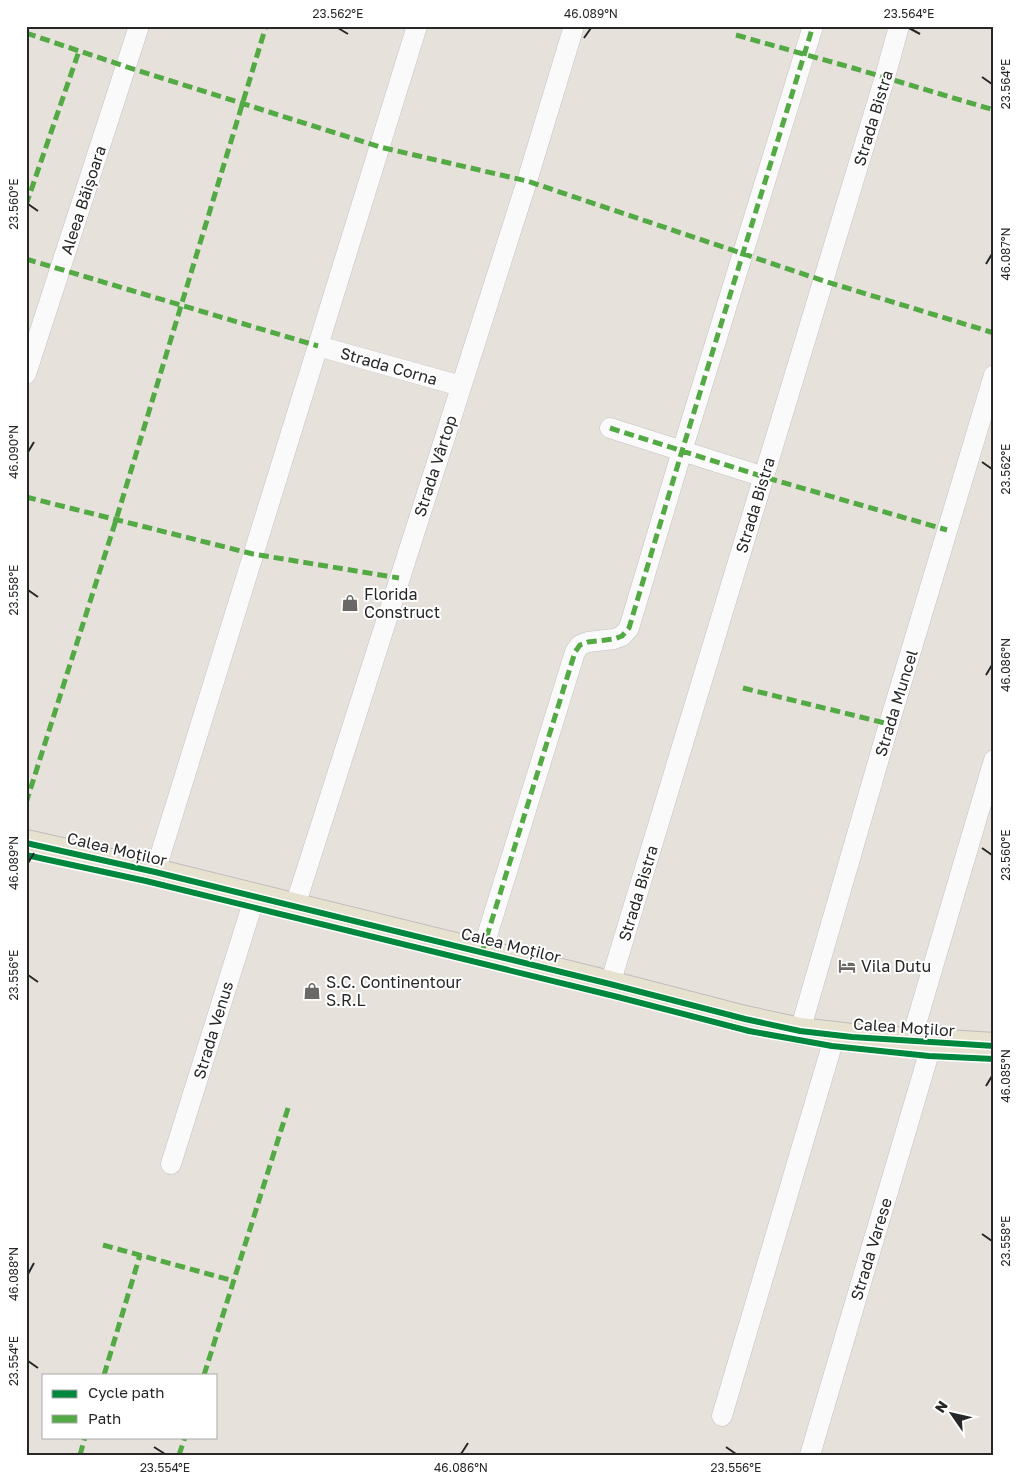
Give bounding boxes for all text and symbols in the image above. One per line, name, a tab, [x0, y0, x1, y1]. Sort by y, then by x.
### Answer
text: 23.562°E	[313, 6, 363, 21]
text: 46.089°N	[564, 6, 618, 21]
text: 23.564°E	[884, 6, 934, 21]
text: 23.564°E	[998, 59, 1013, 109]
street label: Strada Bistra	[849, 68, 897, 168]
street label: Aleea Băișoara	[56, 143, 110, 257]
text: 23.560°E	[6, 178, 21, 230]
text: 46.087°N	[998, 227, 1013, 281]
street label: Strada Corna	[338, 343, 440, 389]
street label: Strada Vârtop	[409, 413, 461, 519]
text: 46.090°N	[6, 425, 21, 479]
text: 23.562°E	[998, 444, 1013, 494]
street label: Strada Bistra	[731, 455, 779, 555]
text: 23.558°E	[6, 565, 21, 615]
place label: Florida Construct	[364, 584, 440, 622]
shop icon: Florida Construct	[340, 593, 360, 613]
text: 46.086°N	[998, 638, 1013, 692]
street label: Strada Muncel	[870, 647, 922, 759]
street label: Calea Moților	[65, 828, 169, 870]
text: 23.560°E	[998, 829, 1013, 881]
text: 46.089°N	[6, 836, 21, 890]
street label: Strada Bistra	[614, 843, 662, 943]
street label: Calea Moților	[459, 923, 563, 967]
text: 23.556°E	[6, 950, 21, 1000]
hotel icon: Vila Dutu	[837, 956, 857, 976]
place label: Vila Dutu	[861, 956, 931, 976]
place label: S.C. Continentour S.R.L	[326, 972, 462, 1010]
street label: Strada Venus	[189, 979, 237, 1081]
shop icon: S.C. Continentour S.R.L	[302, 981, 322, 1001]
street label: Calea Moților	[852, 1013, 956, 1041]
text: 46.085°N	[998, 1049, 1013, 1103]
street label: Strada Varese	[846, 1195, 896, 1303]
text: 23.558°E	[998, 1216, 1013, 1266]
text: 46.088°N	[6, 1247, 21, 1301]
text: 23.554°E	[6, 1336, 21, 1386]
legend	[42, 1374, 218, 1438]
text: Cycle path	[88, 1383, 164, 1401]
north arrow	[928, 1388, 978, 1438]
text: N	[931, 1397, 951, 1416]
text: Path	[88, 1409, 121, 1427]
text: 23.554°E	[140, 1460, 190, 1475]
text: 46.086°N	[434, 1460, 488, 1475]
text: 23.556°E	[711, 1460, 761, 1475]

